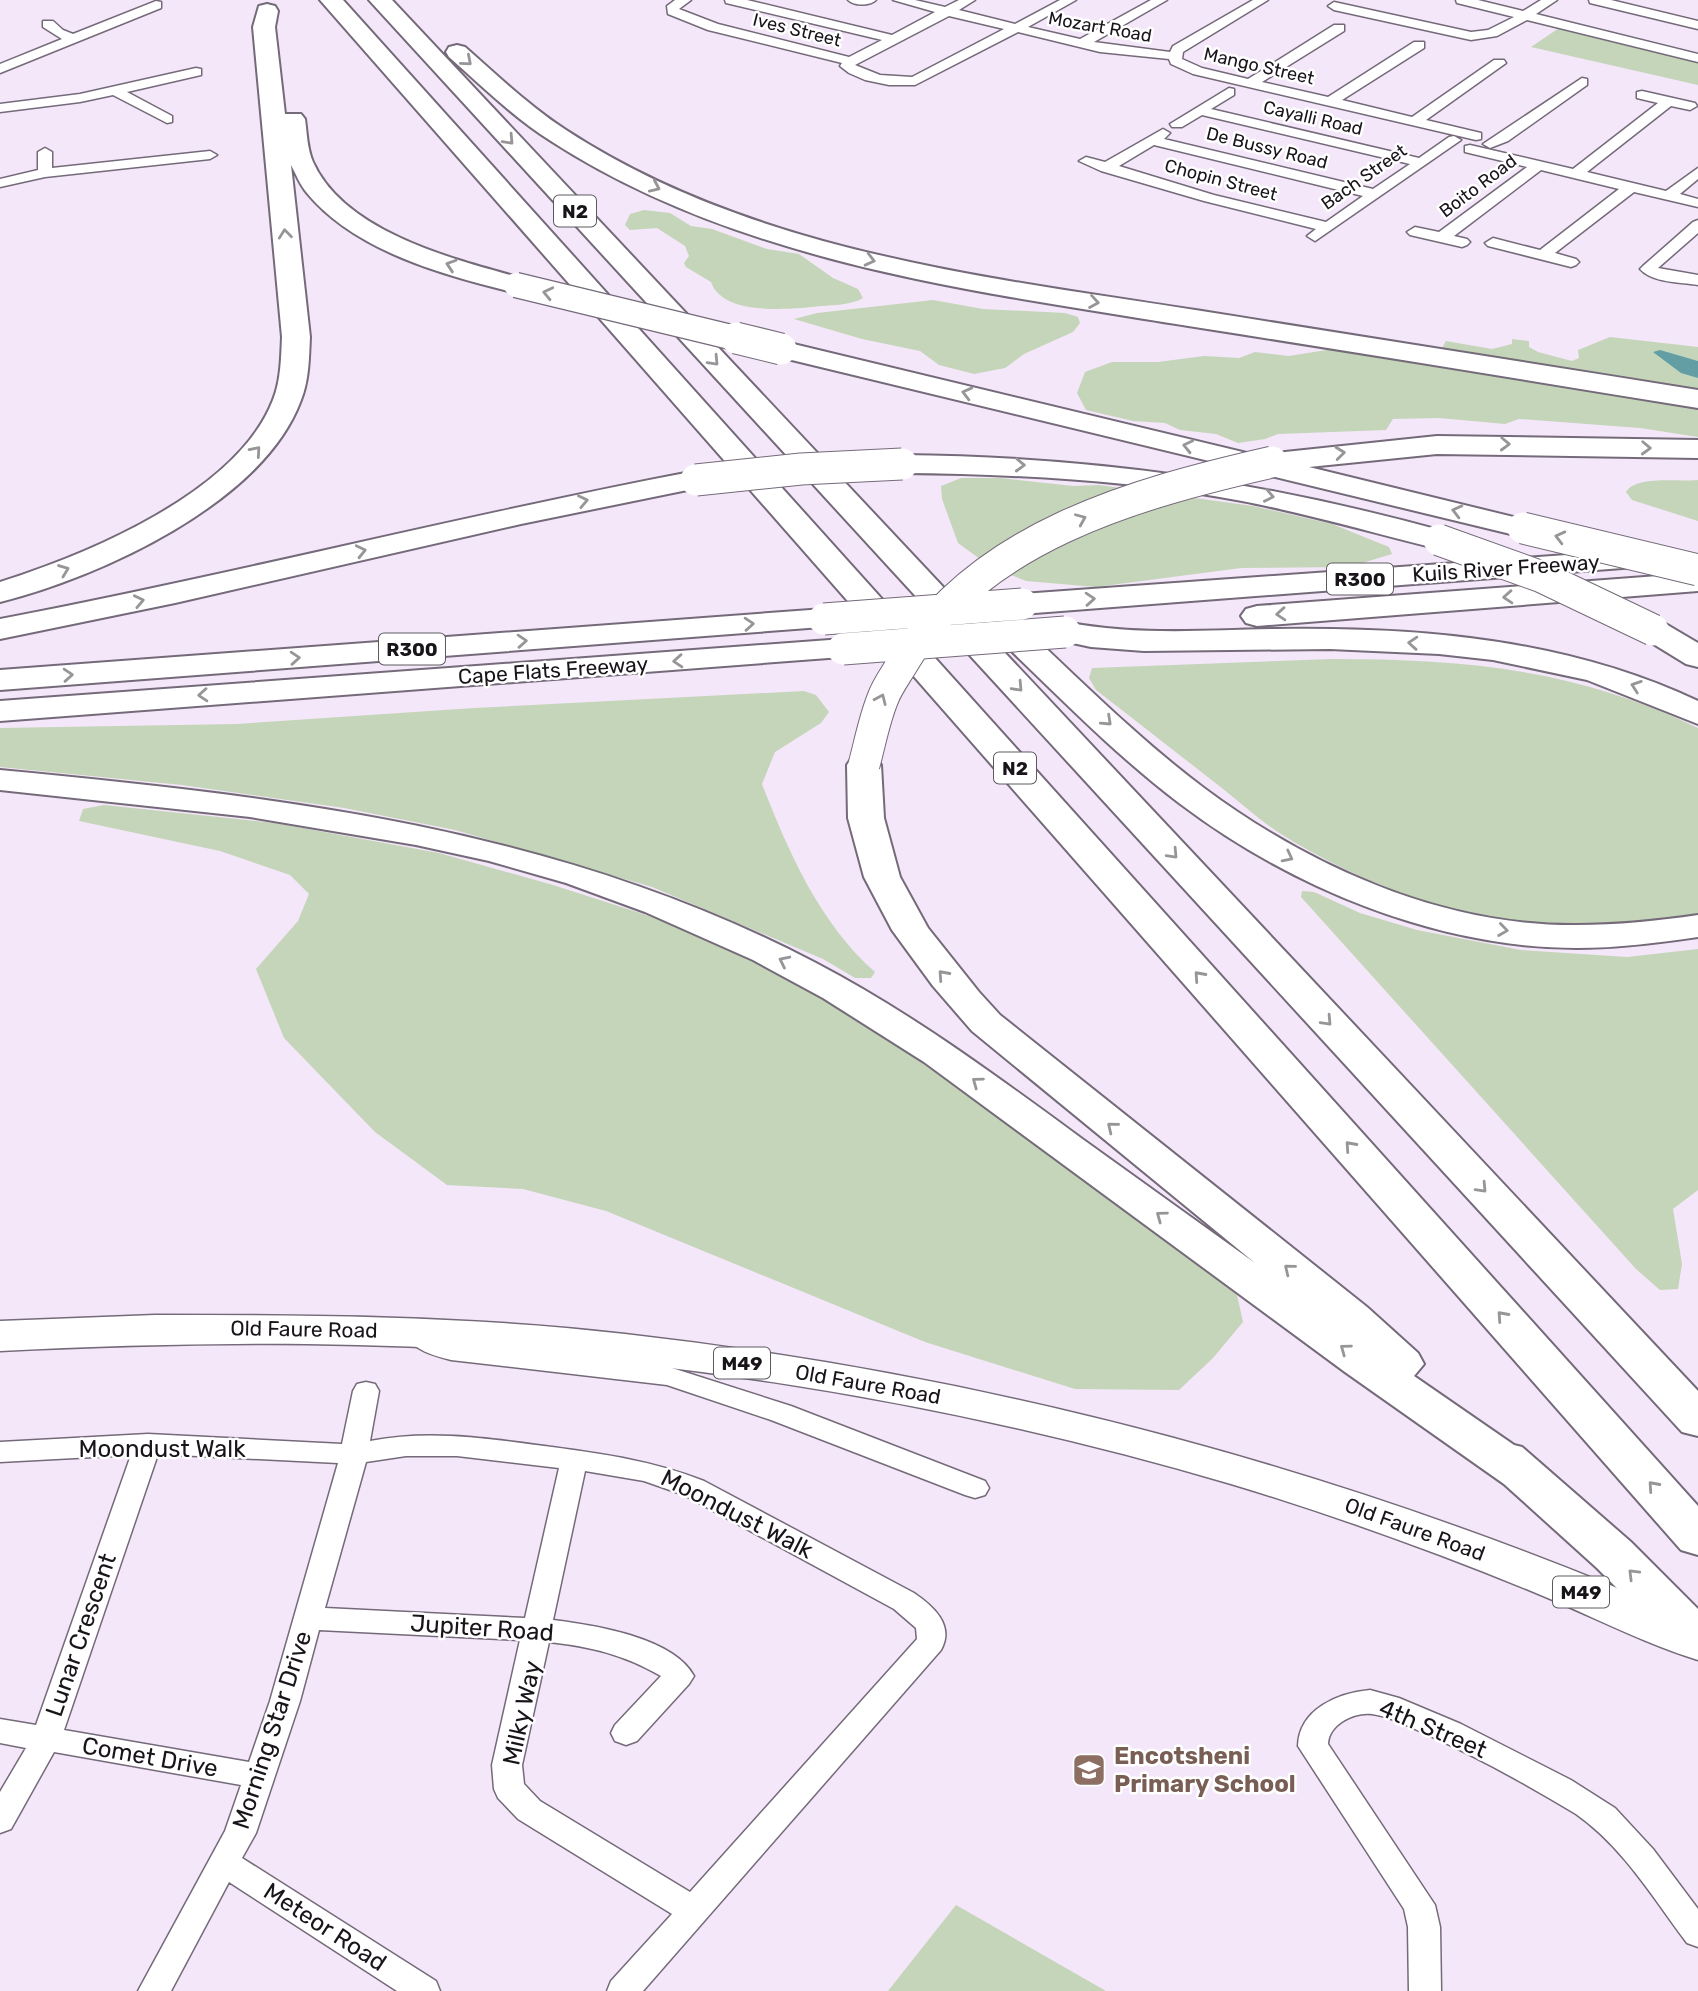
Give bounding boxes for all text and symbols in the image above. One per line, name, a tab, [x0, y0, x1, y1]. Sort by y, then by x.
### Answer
street label: Mozart Road	[1047, 7, 1153, 47]
street label: Ives Street	[751, 8, 843, 52]
street label: Mango Street	[1202, 43, 1316, 89]
one-way arrow	[459, 53, 472, 65]
street label: Cayalli Road	[1261, 96, 1365, 140]
street label: De Bussy Road	[1204, 122, 1330, 174]
one-way arrow	[501, 132, 513, 145]
street label: Bach Street	[1317, 140, 1411, 214]
street label: Boito Road	[1435, 150, 1521, 222]
street label: Chopin Street	[1162, 154, 1280, 206]
one-way arrow	[648, 179, 660, 193]
road number: N2	[554, 196, 596, 226]
one-way arrow	[278, 228, 293, 240]
one-way arrow	[864, 252, 876, 266]
one-way arrow	[445, 259, 457, 274]
one-way arrow	[542, 287, 554, 301]
one-way arrow	[1088, 295, 1100, 310]
one-way arrow	[705, 353, 718, 366]
one-way arrow	[961, 387, 973, 401]
one-way arrow	[1500, 436, 1511, 452]
one-way arrow	[1182, 440, 1194, 454]
one-way arrow	[1640, 440, 1651, 455]
one-way arrow	[1334, 445, 1346, 460]
one-way arrow	[248, 446, 260, 459]
one-way arrow	[1014, 458, 1025, 473]
one-way arrow	[1263, 488, 1275, 503]
one-way arrow	[577, 495, 589, 510]
one-way arrow	[1451, 505, 1463, 519]
one-way arrow	[1074, 513, 1087, 527]
one-way arrow	[1554, 531, 1566, 545]
one-way arrow	[355, 545, 367, 559]
street label: Kuils River Freeway	[1411, 549, 1601, 587]
one-way arrow	[58, 564, 70, 578]
road number: R300	[1327, 564, 1393, 594]
one-way arrow	[1502, 589, 1513, 604]
one-way arrow	[1084, 592, 1095, 607]
one-way arrow	[133, 595, 145, 610]
one-way arrow	[1275, 606, 1286, 621]
one-way arrow	[743, 617, 754, 632]
road number: R300	[379, 634, 445, 664]
one-way arrow	[517, 634, 528, 649]
one-way arrow	[1407, 636, 1418, 651]
one-way arrow	[290, 651, 301, 666]
street label: Cape Flats Freeway	[457, 651, 649, 689]
one-way arrow	[672, 653, 683, 668]
one-way arrow	[63, 667, 74, 682]
one-way arrow	[1010, 679, 1022, 692]
one-way arrow	[1630, 680, 1642, 694]
one-way arrow	[197, 688, 208, 703]
one-way arrow	[873, 694, 887, 706]
one-way arrow	[1099, 713, 1112, 726]
road number: N2	[994, 752, 1036, 783]
one-way arrow	[1164, 846, 1177, 859]
one-way arrow	[1281, 849, 1294, 863]
one-way arrow	[1497, 922, 1509, 937]
one-way arrow	[779, 956, 791, 970]
one-way arrow	[939, 971, 951, 984]
one-way arrow	[1195, 971, 1207, 984]
one-way arrow	[1319, 1013, 1332, 1026]
one-way arrow	[972, 1077, 985, 1090]
one-way arrow	[1108, 1122, 1120, 1135]
one-way arrow	[1346, 1141, 1359, 1154]
one-way arrow	[1474, 1180, 1487, 1193]
one-way arrow	[1156, 1212, 1169, 1224]
one-way arrow	[1285, 1265, 1297, 1278]
one-way arrow	[1497, 1311, 1510, 1324]
street label: Old Faure Road	[230, 1315, 378, 1343]
one-way arrow	[1340, 1345, 1353, 1358]
road number: M49	[714, 1348, 770, 1378]
street label: Old Faure Road	[793, 1359, 943, 1409]
street label: Moondust Walk	[78, 1435, 246, 1463]
street label: Moondust Walk	[656, 1464, 818, 1565]
one-way arrow	[1649, 1481, 1661, 1494]
street label: Old Faure Road	[1342, 1492, 1488, 1566]
street label: Lunar Crescent	[40, 1550, 122, 1720]
one-way arrow	[1628, 1569, 1641, 1582]
road number: M49	[1553, 1576, 1609, 1608]
street label: Jupiter Road	[409, 1609, 555, 1647]
street label: Morning Star Drive	[227, 1627, 317, 1833]
street label: Milky Way	[497, 1658, 547, 1768]
street label: 4th Street	[1375, 1694, 1491, 1764]
street label: Comet Drive	[80, 1731, 220, 1783]
place label: Encotsheni Primary School	[1114, 1742, 1296, 1798]
school or university icon: Encotsheni Primary School	[1070, 1751, 1108, 1789]
street label: Meteor Road	[259, 1877, 391, 1977]

